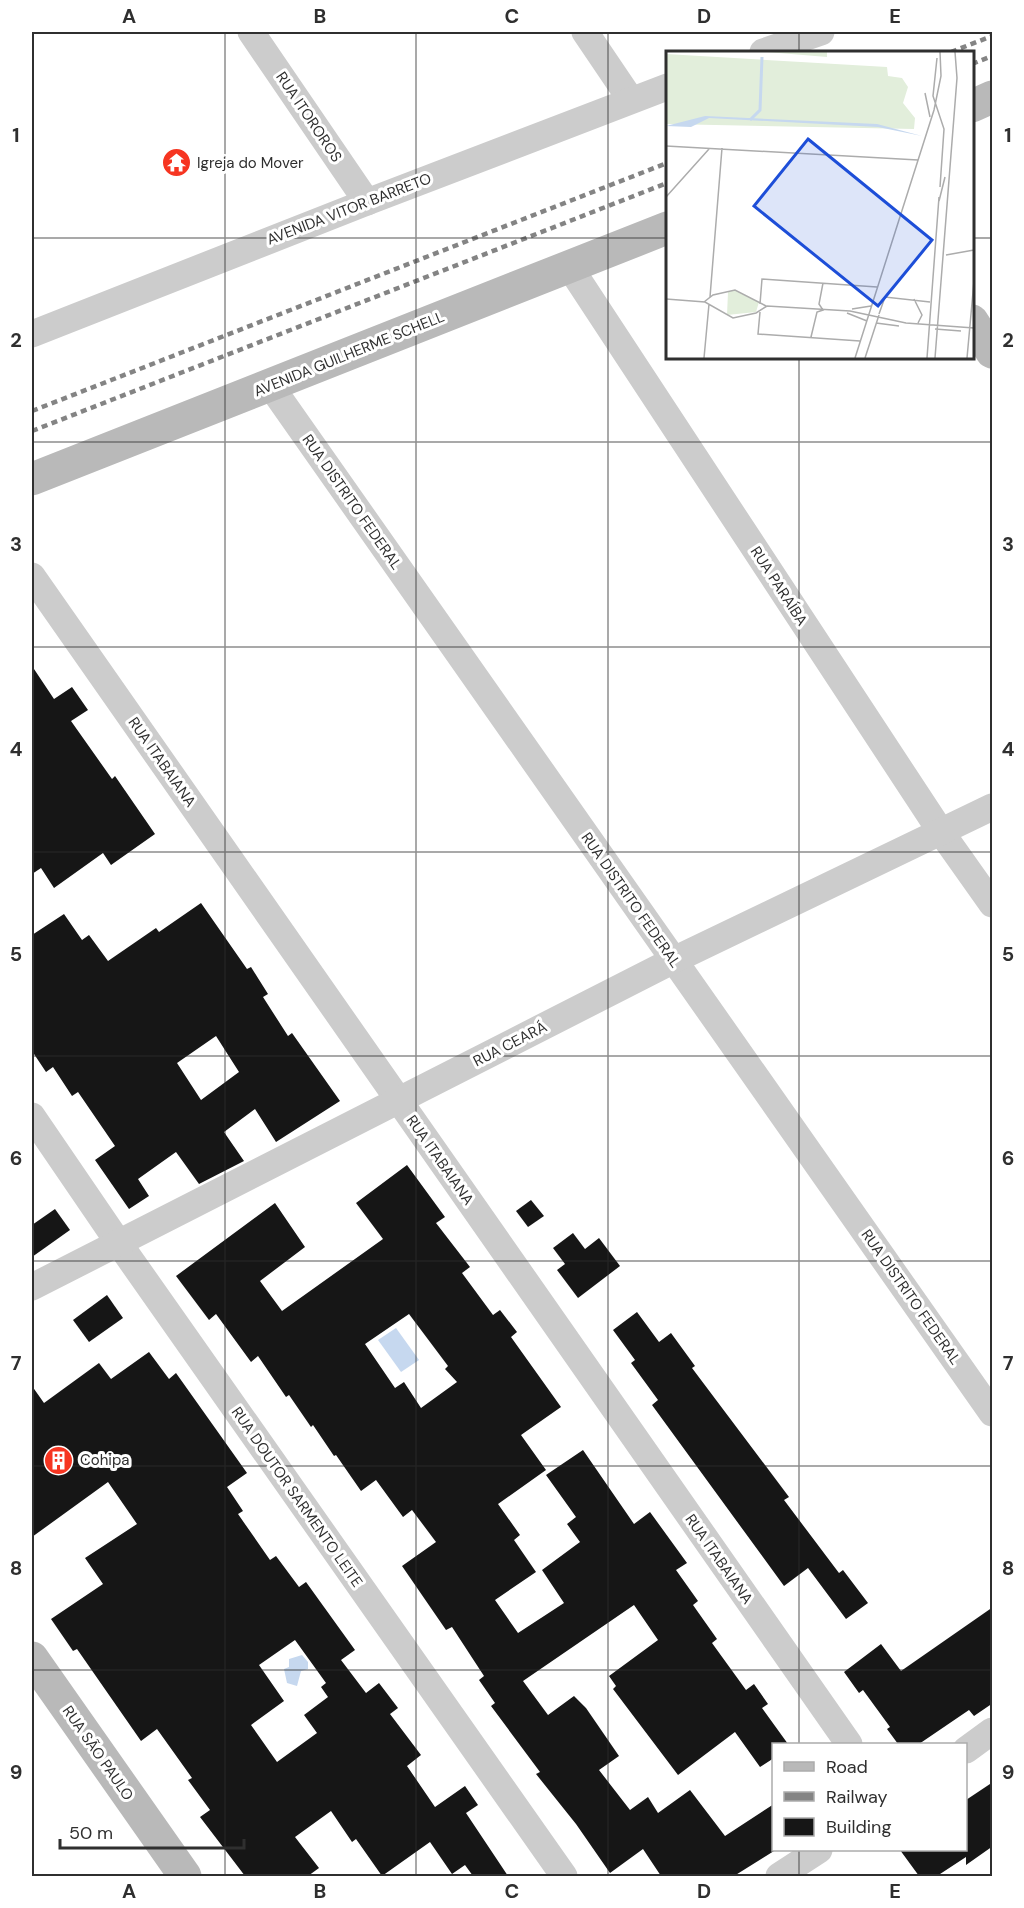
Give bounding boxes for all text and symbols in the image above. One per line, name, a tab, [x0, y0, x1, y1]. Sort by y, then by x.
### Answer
text: A	[122, 3, 136, 29]
text: B	[314, 3, 326, 29]
text: C	[505, 3, 519, 29]
text: D	[697, 3, 711, 29]
text: E	[889, 3, 901, 29]
inset map	[666, 51, 973, 358]
street label: RUA ITOROROS	[271, 68, 347, 166]
text: 1	[12, 122, 20, 148]
text: 1	[1004, 122, 1012, 148]
temple icon: Igreja do Mover	[160, 147, 192, 179]
place label: Igreja do Mover	[197, 153, 304, 173]
street label: AVENIDA VITOR BARRETO	[264, 168, 434, 250]
street label: AVENIDA GUILHERME SCHELL	[251, 307, 447, 401]
text: 2	[10, 327, 22, 353]
text: 2	[1002, 327, 1014, 353]
street label: RUA DISTRITO FEDERAL	[298, 430, 406, 574]
text: 3	[10, 531, 22, 557]
text: 3	[1002, 531, 1014, 557]
street label: RUA PARAÍBA	[746, 542, 812, 630]
street label: RUA ITABAIANA	[124, 713, 200, 811]
text: 4	[10, 736, 23, 762]
text: 4	[1002, 736, 1015, 762]
street label: RUA DISTRITO FEDERAL	[577, 828, 685, 972]
text: 5	[10, 941, 22, 967]
text: 5	[1002, 941, 1014, 967]
street label: RUA CEARÁ	[470, 1017, 550, 1071]
street label: RUA ITABAIANA	[402, 1111, 478, 1209]
text: 6	[10, 1145, 22, 1171]
text: 6	[1002, 1145, 1014, 1171]
street label: RUA DISTRITO FEDERAL	[857, 1225, 965, 1369]
text: 7	[11, 1350, 22, 1376]
text: 7	[1003, 1350, 1014, 1376]
street label: RUA DOUTOR SARMENTO LEITE	[227, 1403, 367, 1591]
building icon: Cohipa	[43, 1444, 75, 1476]
place label: Cohipa	[80, 1450, 129, 1470]
street label: RUA ITABAIANA	[681, 1510, 757, 1608]
text: 8	[10, 1555, 22, 1581]
text: 8	[1002, 1555, 1014, 1581]
street label: RUA SÃO PAULO	[58, 1702, 138, 1804]
legend	[772, 1743, 967, 1851]
text: Road	[826, 1755, 868, 1779]
text: 9	[10, 1759, 22, 1785]
text: 9	[1002, 1759, 1014, 1785]
text: Railway	[826, 1785, 888, 1809]
scale bar	[60, 1812, 244, 1850]
text: Building	[826, 1815, 891, 1839]
text: 50 m	[69, 1821, 113, 1845]
text: A	[122, 1878, 136, 1904]
text: B	[314, 1878, 326, 1904]
text: C	[505, 1878, 519, 1904]
text: D	[697, 1878, 711, 1904]
text: E	[889, 1878, 901, 1904]

